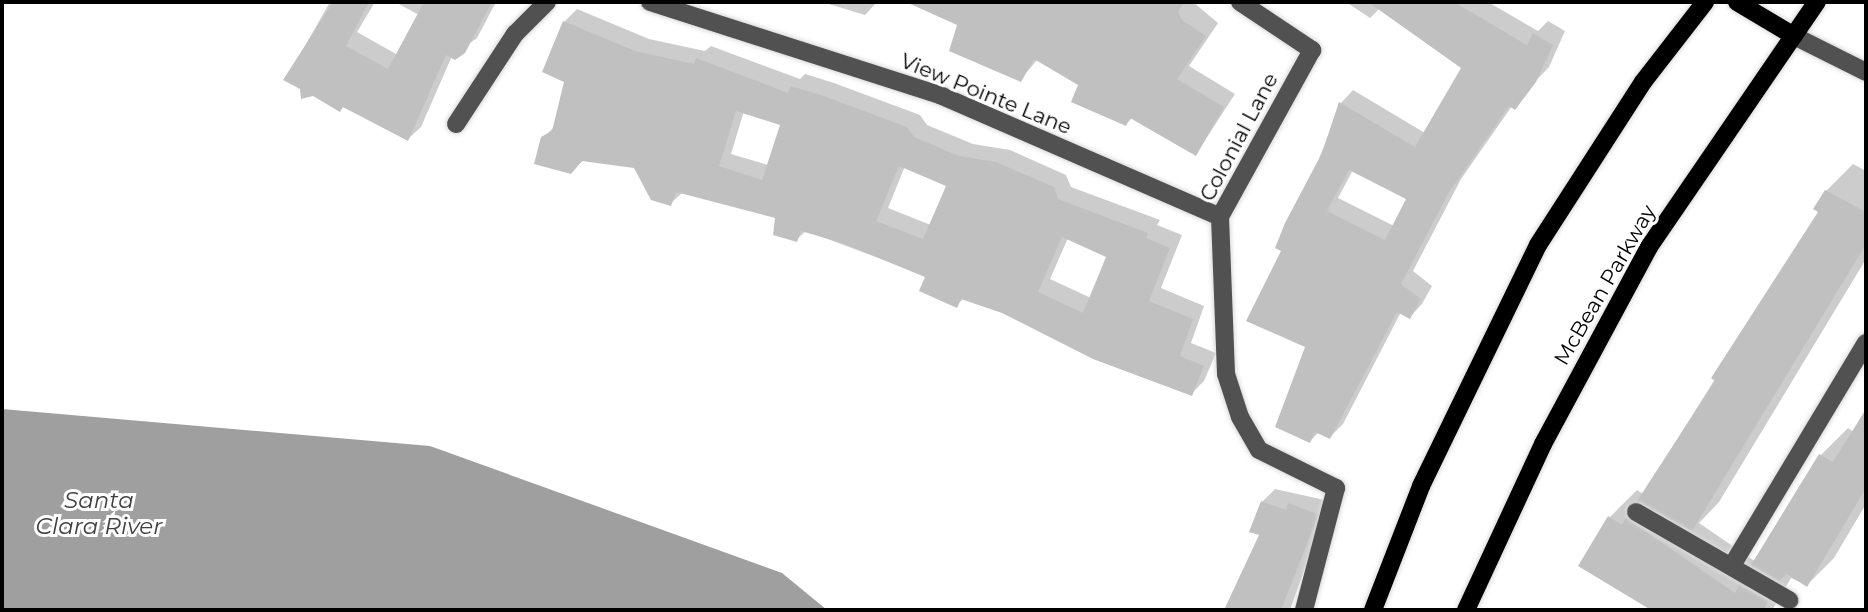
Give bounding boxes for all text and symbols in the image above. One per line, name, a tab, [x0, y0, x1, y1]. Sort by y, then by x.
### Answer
street label: View Pointe Lane	[897, 48, 1075, 140]
street label: Colonial Lane	[1195, 69, 1283, 205]
street label: McBean Parkway	[1549, 200, 1661, 370]
water label: Santa Clara River	[36, 486, 162, 540]

